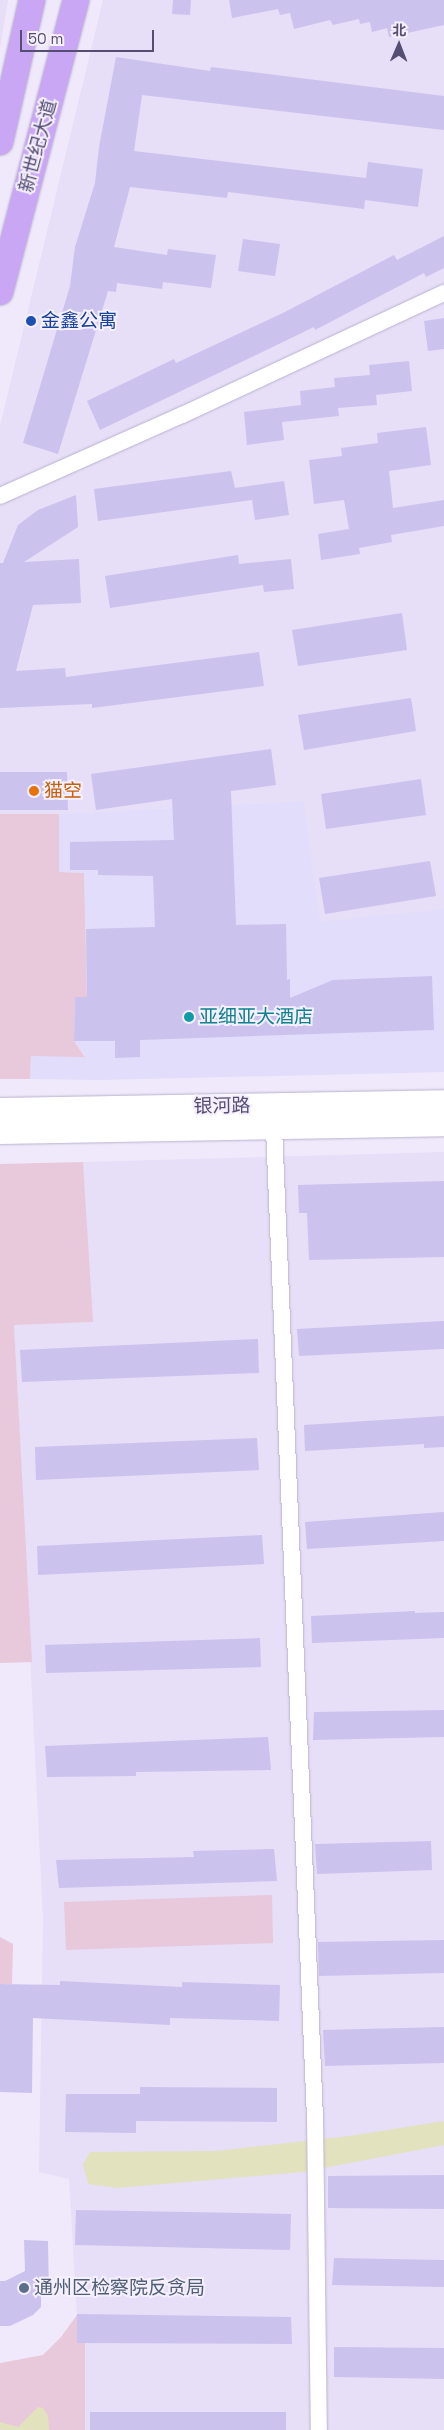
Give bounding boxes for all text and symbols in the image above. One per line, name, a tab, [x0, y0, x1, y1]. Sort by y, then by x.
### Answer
scale bar	[22, 20, 156, 52]
north arrow	[374, 20, 424, 70]
text: 北	[392, 21, 406, 39]
text: 50 m	[28, 29, 63, 48]
street label: 新世纪大道	[15, 97, 61, 195]
place label: 金鑫公寓	[41, 310, 117, 332]
marker: 金鑫公寓	[25, 315, 37, 327]
place label: 猫空	[44, 780, 82, 802]
marker: 猫空	[28, 785, 40, 797]
place label: 亚细亚大酒店	[199, 1006, 313, 1028]
marker: 亚细亚大酒店	[183, 1011, 195, 1023]
street label: 银河路	[193, 1094, 251, 1118]
place label: 通州区检察院反贪局	[34, 2277, 205, 2299]
marker: 通州区检察院反贪局	[18, 2282, 30, 2294]

